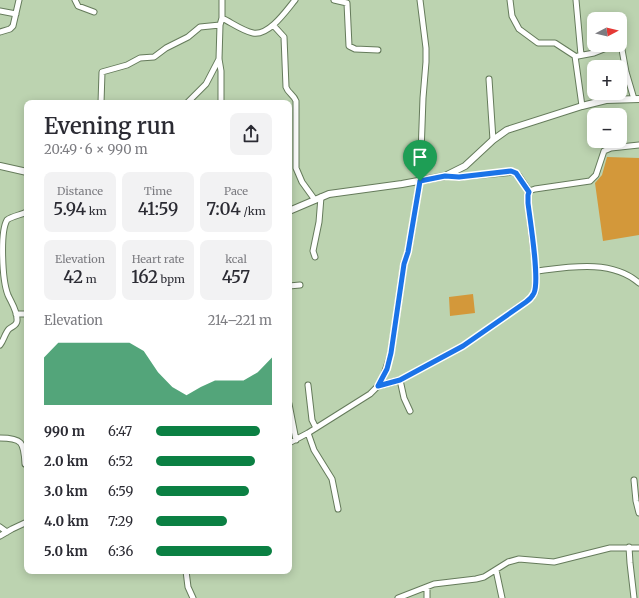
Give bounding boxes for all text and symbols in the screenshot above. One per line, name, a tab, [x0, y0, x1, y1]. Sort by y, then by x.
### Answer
north arrow	[587, 12, 627, 52]
map controls	[587, 12, 627, 148]
button: +	[587, 60, 627, 100]
button: −	[587, 108, 627, 148]
text: Evening run	[44, 112, 175, 140]
button: share	[230, 113, 272, 155]
pin	[403, 140, 437, 181]
text: 20:49 · 6 × 990 m	[44, 141, 148, 158]
icon: arrive	[409, 146, 431, 168]
text: Distance	[57, 184, 103, 198]
text: Time	[144, 184, 172, 198]
text: Pace	[224, 184, 248, 198]
text: 5.94	[53, 198, 86, 220]
text: 41:59	[138, 198, 178, 220]
text: 7:04	[206, 198, 241, 220]
text: km	[86, 204, 107, 218]
text: /km	[241, 204, 266, 218]
text: Elevation	[55, 252, 105, 266]
text: Heart rate	[132, 252, 184, 266]
text: kcal	[225, 252, 247, 266]
text: 42	[63, 266, 83, 288]
text: 162	[131, 266, 158, 288]
text: 457	[222, 266, 250, 288]
text: m	[83, 272, 97, 286]
text: bpm	[158, 272, 185, 286]
text: Elevation	[44, 312, 103, 329]
text: 214–221 m	[208, 312, 272, 329]
text: 990 m	[44, 423, 85, 440]
text: 6:47	[108, 423, 132, 440]
text: 2.0 km	[44, 453, 88, 470]
text: 6:52	[108, 453, 133, 470]
text: 3.0 km	[44, 483, 88, 500]
text: 6:59	[108, 483, 133, 500]
text: 4.0 km	[44, 513, 89, 530]
text: 7:29	[108, 513, 133, 530]
text: 5.0 km	[44, 543, 88, 560]
text: 6:36	[108, 543, 133, 560]

